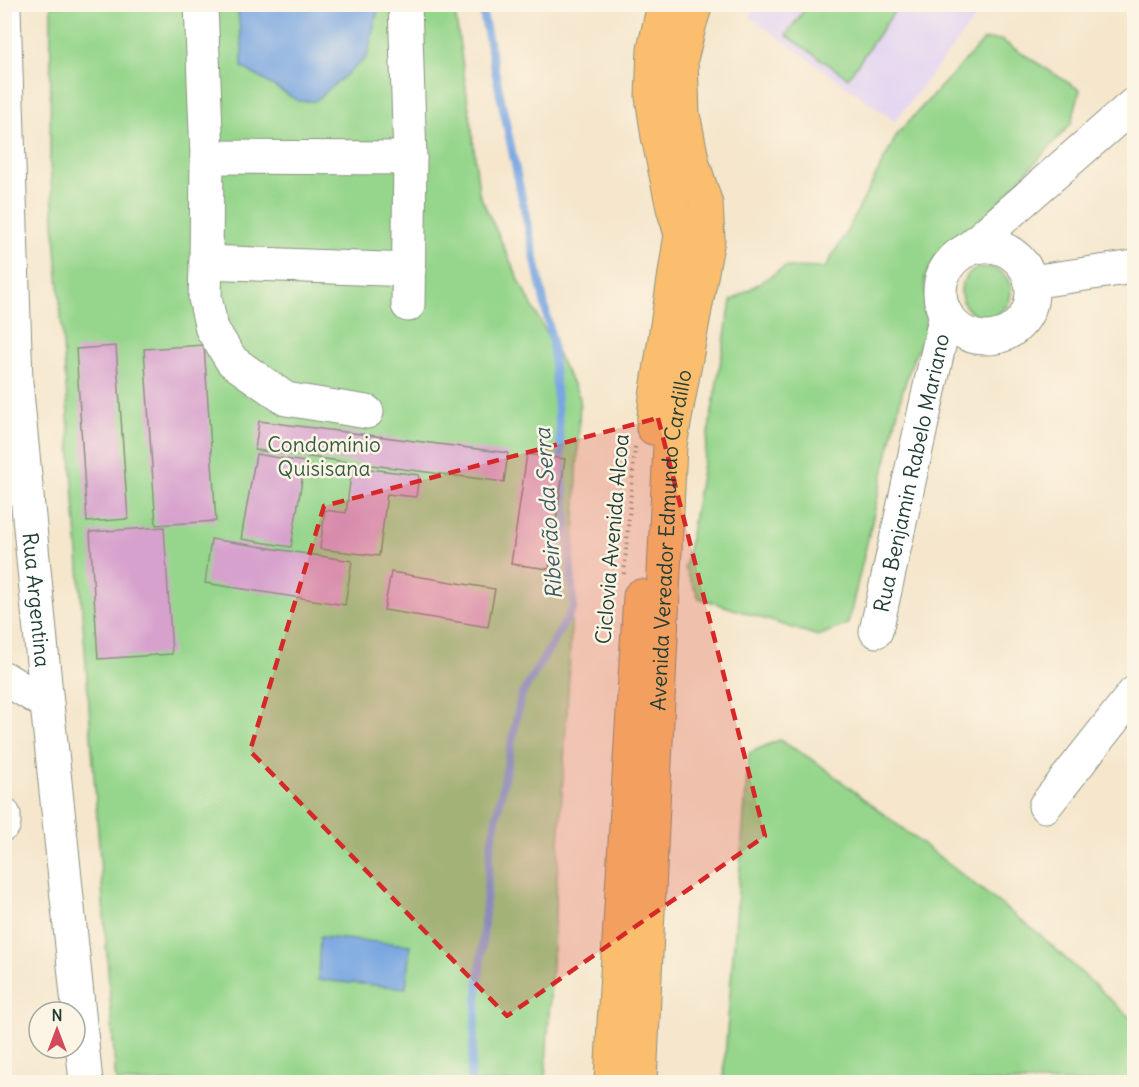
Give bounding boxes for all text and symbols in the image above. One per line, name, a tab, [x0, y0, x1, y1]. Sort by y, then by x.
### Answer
street label: Rua Benjamin Rabelo Mariano	[867, 331, 955, 615]
street label: Avenida Vereador Edmundo Cardillo	[644, 367, 697, 711]
water label: Ribeirão da Serra	[528, 426, 568, 601]
park label: Condomínio Quisisana	[267, 431, 381, 482]
street label: Ciclovia Avenida Alcoa	[589, 433, 635, 645]
street label: Rua Argentina	[17, 531, 57, 668]
north arrow	[27, 1000, 87, 1060]
text: N	[51, 1005, 63, 1025]

